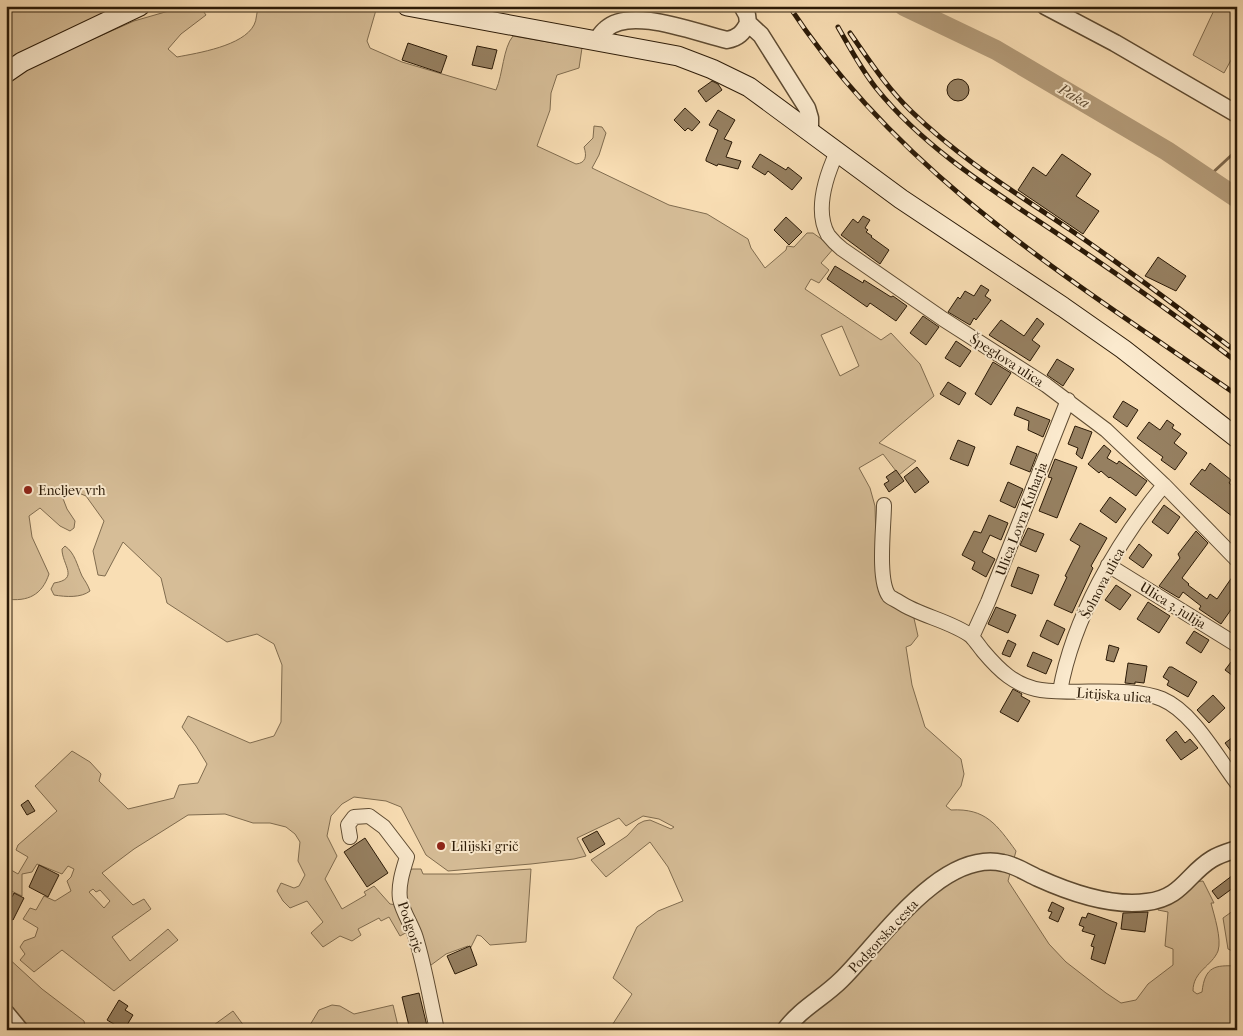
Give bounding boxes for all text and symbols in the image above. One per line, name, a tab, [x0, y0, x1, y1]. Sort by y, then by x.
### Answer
water label: Paka	[1054, 79, 1093, 112]
street label: Špeglova ulica	[967, 329, 1048, 391]
street label: Ulica Lovra Kuharja	[992, 459, 1051, 579]
place label: Encljev vrh	[38, 482, 106, 499]
marker: Encljev vrh	[22, 484, 34, 496]
street label: Šolnova ulica	[1076, 544, 1128, 622]
street label: Ulica 3. julija	[1136, 578, 1210, 633]
street label: Litijska ulica	[1076, 684, 1153, 707]
place label: Lilijski grič	[451, 838, 518, 855]
marker: Lilijski grič	[435, 840, 447, 852]
street label: Podgorska cesta	[845, 895, 922, 977]
street label: Podgorje	[394, 899, 427, 955]

